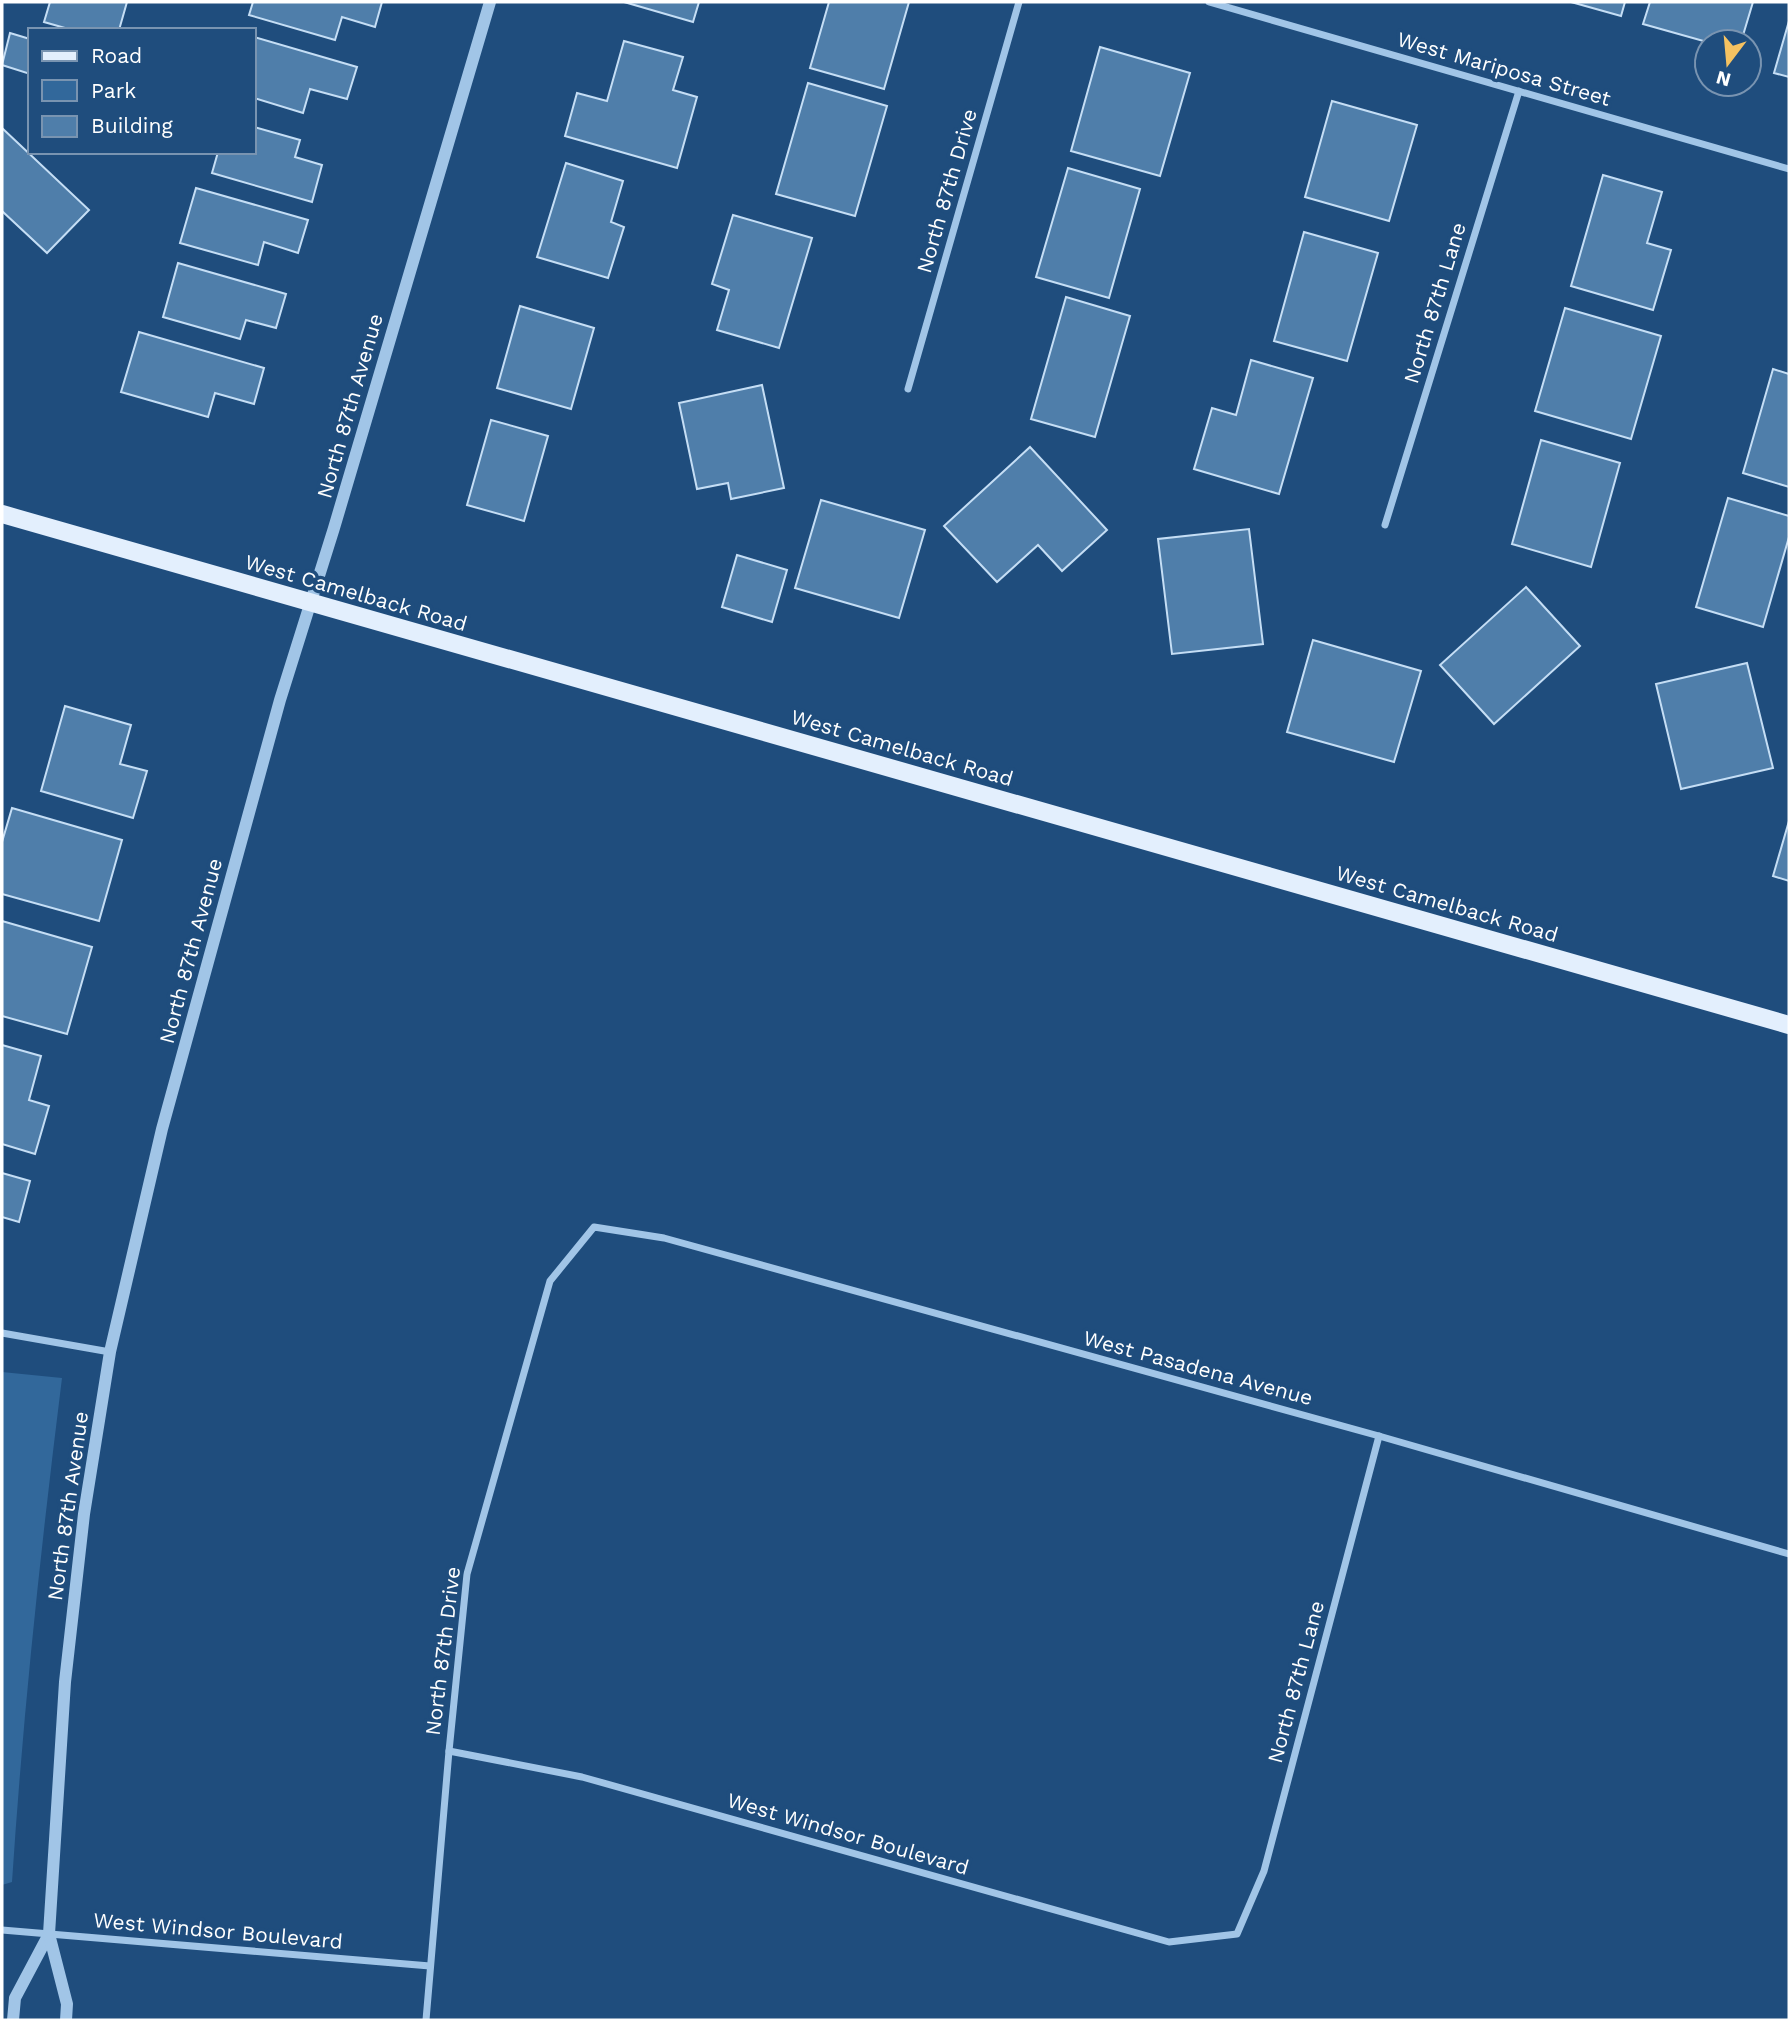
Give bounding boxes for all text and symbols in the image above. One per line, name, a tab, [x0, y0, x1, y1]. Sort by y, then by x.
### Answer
street label: West Mariposa Street	[1394, 26, 1614, 111]
legend	[28, 28, 256, 154]
north arrow	[1693, 28, 1763, 98]
text: Road	[91, 43, 142, 68]
text: N	[1714, 66, 1733, 92]
text: Park	[91, 78, 136, 103]
street label: North 87th Drive	[911, 106, 982, 276]
text: Building	[91, 113, 173, 138]
street label: North 87th Lane	[1398, 219, 1471, 386]
street label: North 87th Avenue	[311, 311, 388, 501]
street label: West Camelback Road	[242, 549, 470, 636]
street label: West Camelback Road	[788, 704, 1016, 791]
street label: North 87th Avenue	[154, 855, 227, 1046]
street label: West Camelback Road	[1333, 860, 1561, 947]
street label: West Pasadena Avenue	[1081, 1325, 1316, 1410]
street label: North 87th Avenue	[42, 1410, 93, 1602]
street label: North 87th Drive	[420, 1565, 465, 1737]
street label: North 87th Lane	[1262, 1598, 1329, 1766]
street label: West Windsor Boulevard	[724, 1787, 972, 1880]
street label: West Windsor Boulevard	[92, 1907, 344, 1954]

